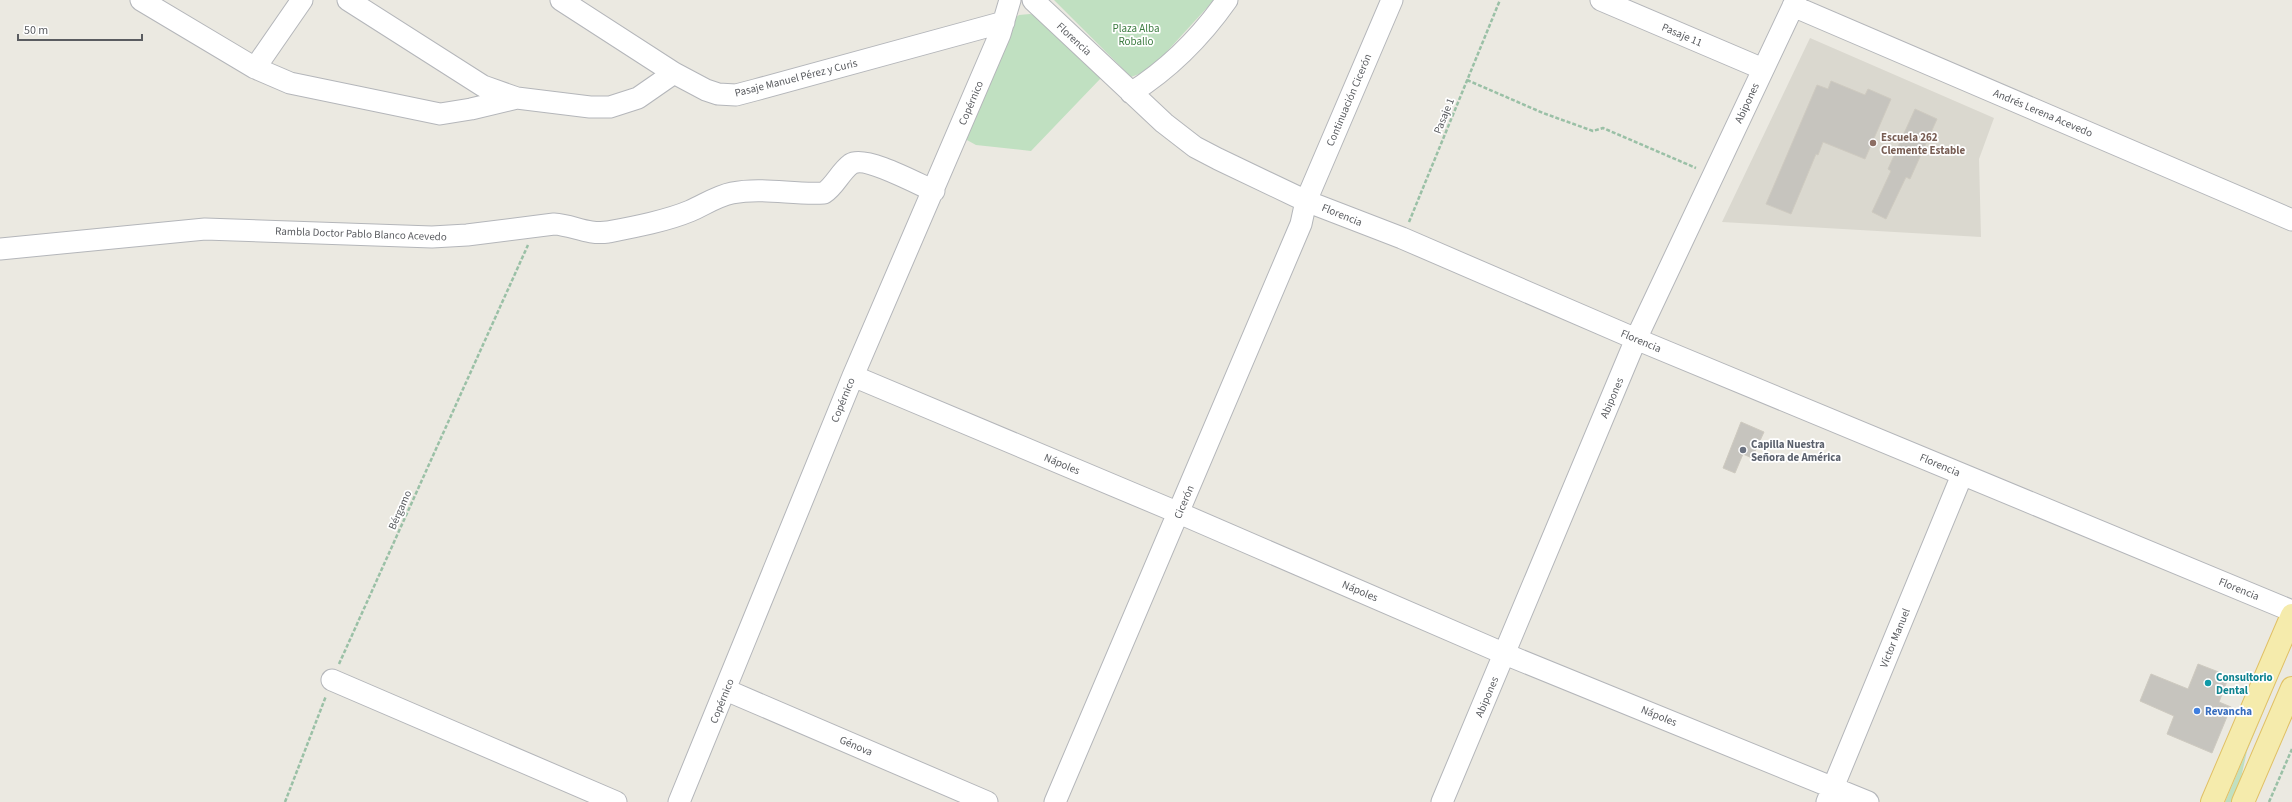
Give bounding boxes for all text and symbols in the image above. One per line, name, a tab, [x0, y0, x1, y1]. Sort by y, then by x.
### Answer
scale bar	[18, 16, 142, 42]
street label: Florencia	[1053, 19, 1095, 59]
street label: Pasaje 11	[1659, 20, 1705, 50]
park label: Plaza Alba Roballo	[1113, 21, 1160, 49]
text: 50 m	[24, 22, 48, 39]
street label: Continuación Cicerón	[1323, 51, 1375, 149]
street label: Pasaje Manuel Pérez y Curis	[733, 55, 859, 101]
street label: Copérnico	[955, 78, 987, 128]
street label: Abipones	[1731, 80, 1763, 126]
street label: Andrés Lerena Acevedo	[1991, 85, 2095, 141]
street label: Pasaje 1	[1430, 96, 1458, 136]
place label: Escuela 262 Clemente Estable	[1881, 130, 1965, 158]
marker: Escuela 262 Clemente Estable	[1868, 138, 1878, 148]
street label: Florencia	[1319, 200, 1365, 230]
street label: Rambla Doctor Pablo Blanco Acevedo	[275, 224, 447, 244]
street label: Florencia	[1618, 326, 1664, 356]
street label: Copérnico	[827, 375, 859, 425]
street label: Abipones	[1597, 375, 1627, 421]
place label: Capilla Nuestra Señora de América	[1751, 437, 1841, 465]
marker: Capilla Nuestra Señora de América	[1738, 445, 1748, 455]
street label: Nápoles	[1042, 450, 1083, 478]
street label: Florencia	[1917, 450, 1963, 480]
street label: Cicerón	[1170, 483, 1198, 521]
street label: Bérgamo	[385, 488, 415, 532]
street label: Florencia	[2216, 574, 2262, 604]
street label: Nápoles	[1340, 577, 1381, 605]
street label: Víctor Manuel	[1876, 606, 1914, 670]
place label: Consultorio Dental	[2216, 670, 2273, 698]
street label: Abipones	[1472, 674, 1502, 720]
street label: Copérnico	[706, 676, 738, 726]
marker: Consultorio Dental	[2203, 678, 2213, 688]
street label: Nápoles	[1639, 702, 1680, 730]
place label: Revancha	[2205, 704, 2252, 719]
marker: Revancha	[2192, 706, 2202, 716]
street label: Génova	[837, 732, 875, 760]

